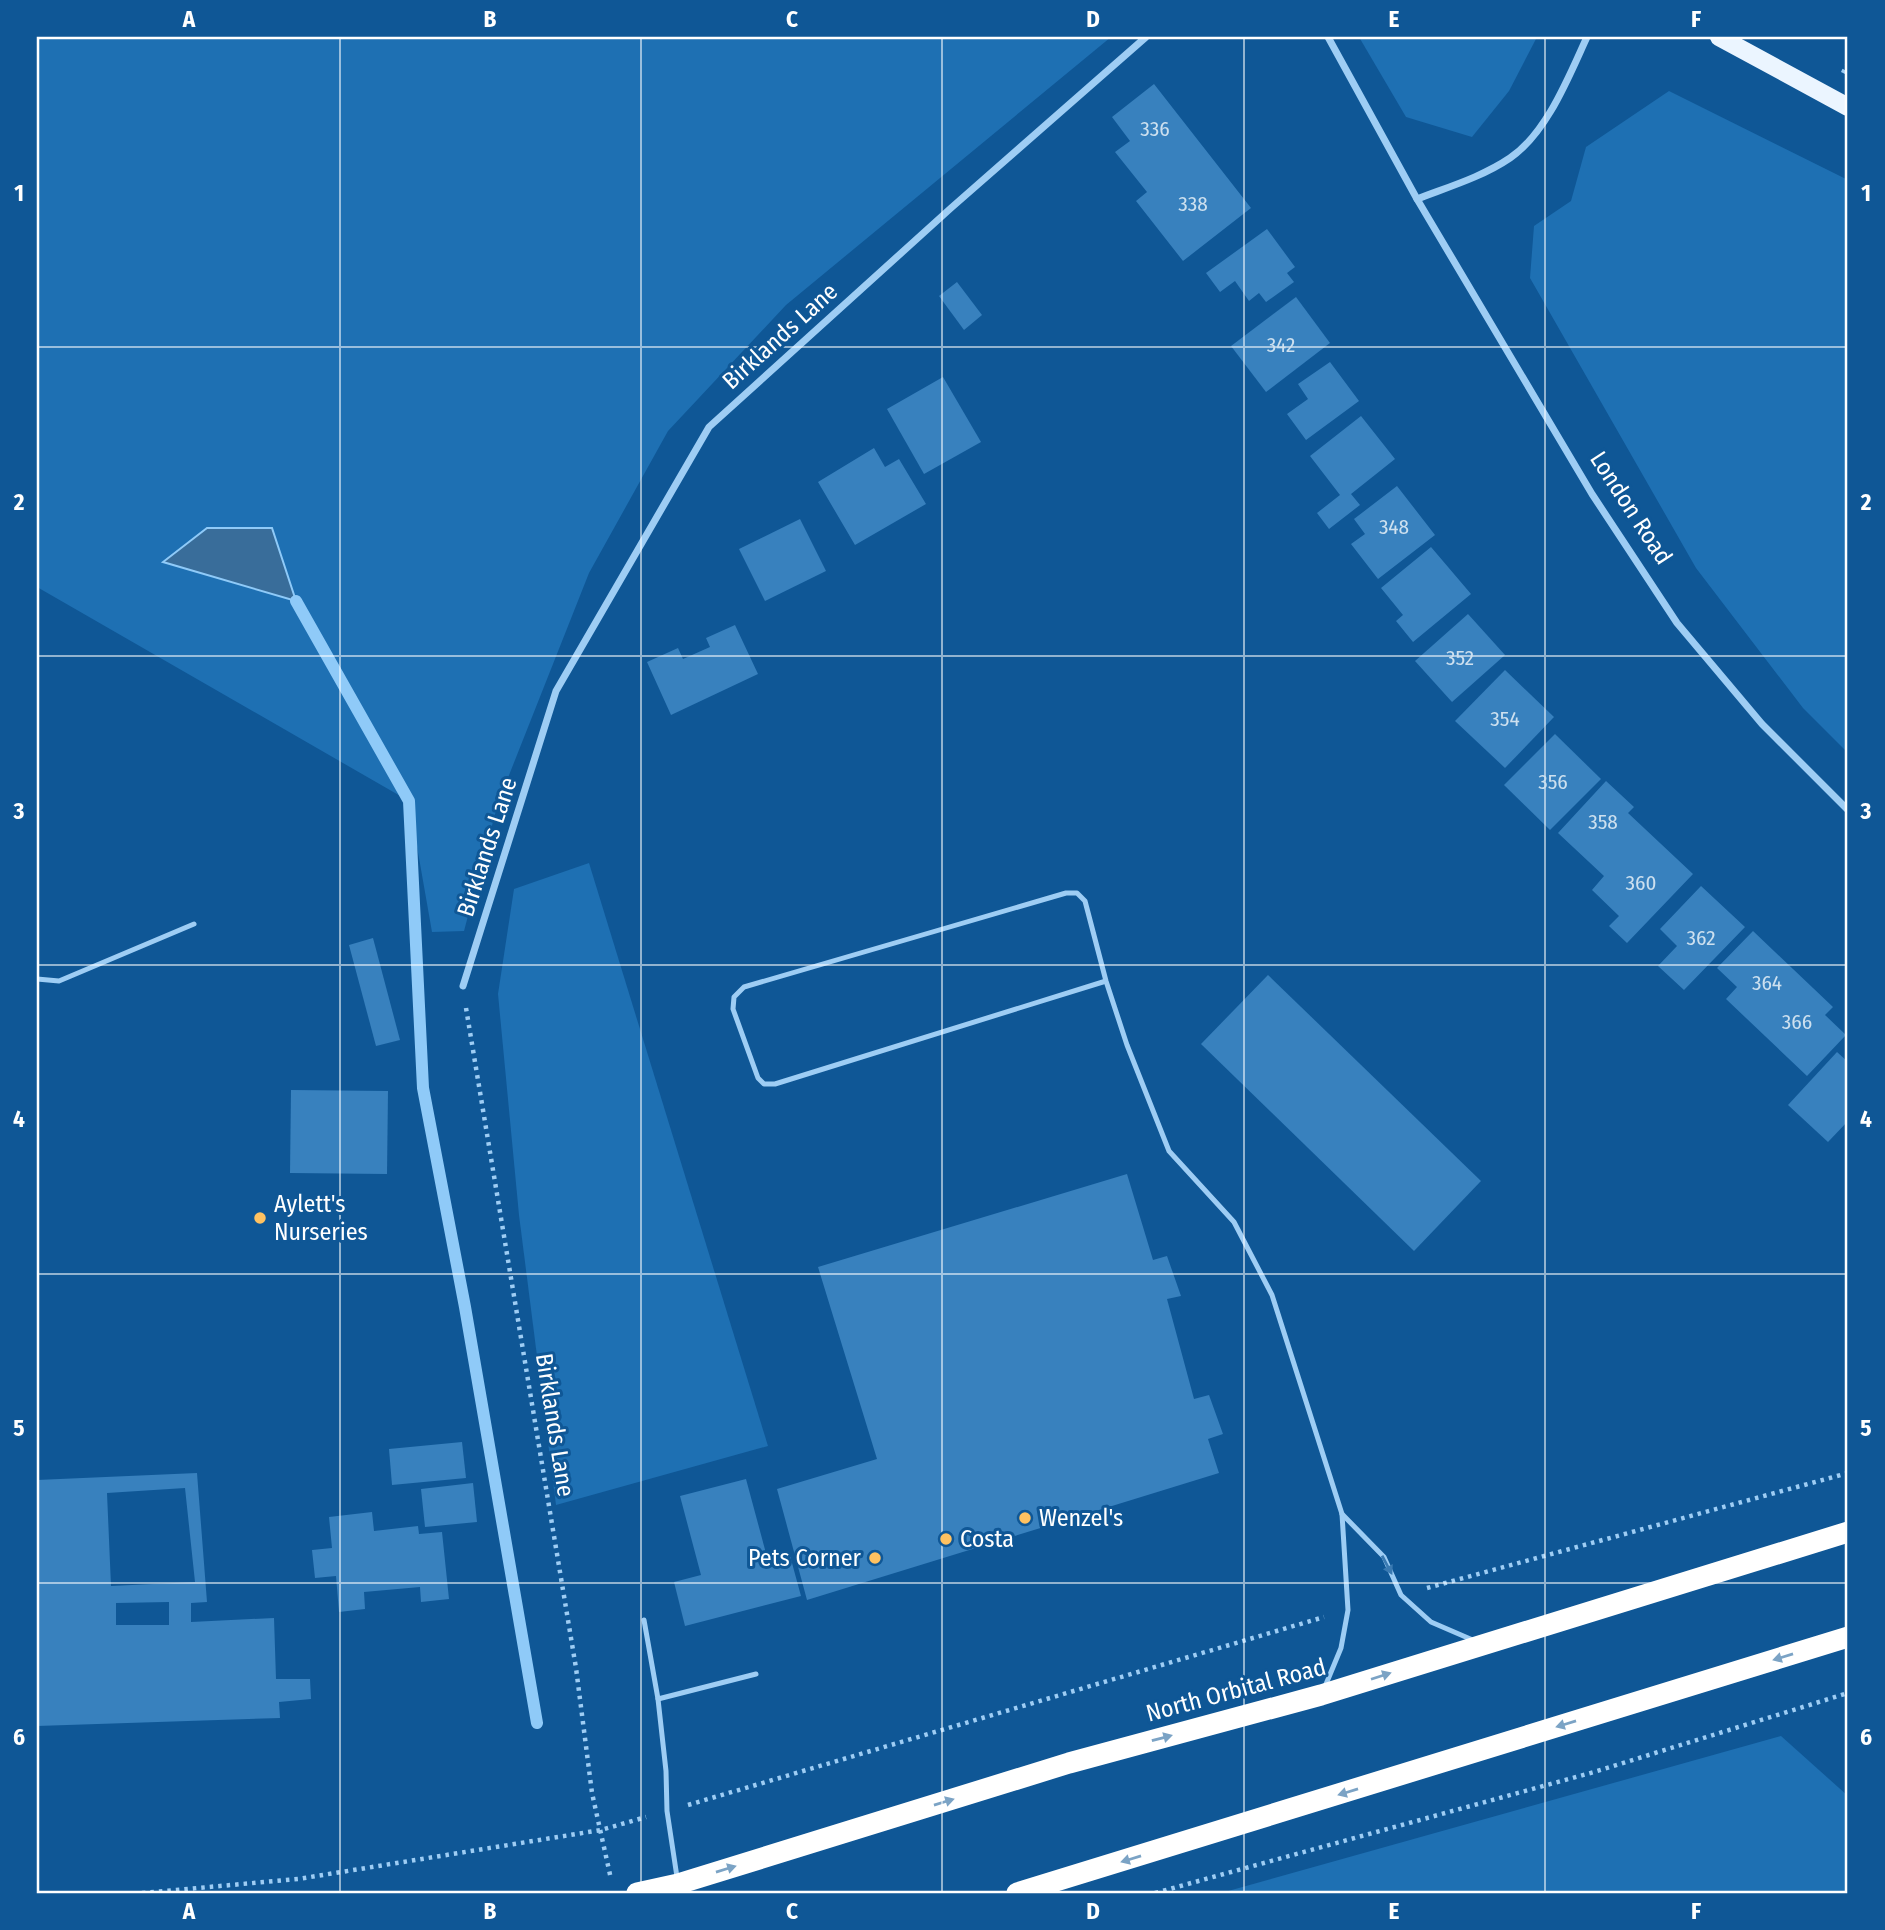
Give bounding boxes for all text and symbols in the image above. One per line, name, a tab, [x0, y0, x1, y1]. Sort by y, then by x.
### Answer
text: A	[182, 5, 196, 33]
text: B	[484, 5, 497, 33]
text: C	[786, 5, 798, 33]
text: D	[1086, 5, 1100, 33]
text: E	[1389, 5, 1400, 33]
text: F	[1691, 5, 1701, 33]
house number: 336	[1140, 116, 1170, 142]
text: 1	[14, 179, 24, 207]
text: 1	[1861, 179, 1871, 207]
house number: 338	[1178, 191, 1208, 217]
street label: Birklands Lane	[717, 277, 843, 395]
house number: 342	[1267, 332, 1295, 358]
street label: London Road	[1584, 446, 1678, 570]
text: 2	[13, 488, 25, 516]
text: 2	[1860, 488, 1872, 516]
house number: 348	[1379, 514, 1409, 540]
house number: 352	[1446, 645, 1474, 671]
house number: 354	[1490, 706, 1520, 732]
house number: 356	[1538, 769, 1568, 795]
street label: Birklands Lane	[451, 774, 523, 920]
text: 3	[13, 797, 25, 825]
text: 3	[1860, 797, 1872, 825]
house number: 358	[1588, 809, 1618, 835]
house number: 360	[1626, 870, 1656, 896]
house number: 362	[1687, 925, 1715, 951]
house number: 364	[1752, 970, 1782, 996]
house number: 366	[1782, 1009, 1812, 1035]
text: 4	[13, 1105, 25, 1133]
text: 4	[1860, 1105, 1872, 1133]
place label: Aylett's Nurseries	[274, 1190, 368, 1246]
marker: Aylett's Nurseries	[252, 1210, 268, 1226]
street label: Birklands Lane	[530, 1351, 580, 1499]
text: 5	[13, 1414, 25, 1442]
text: 5	[1860, 1414, 1872, 1442]
place label: Wenzel's	[1039, 1504, 1123, 1532]
marker: Wenzel's	[1017, 1510, 1033, 1526]
place label: Costa	[960, 1525, 1014, 1553]
marker: Costa	[938, 1531, 954, 1547]
place label: Pets Corner	[748, 1544, 862, 1572]
marker: Pets Corner	[867, 1550, 883, 1566]
one-way arrow	[1381, 1556, 1393, 1575]
street label: North Orbital Road	[1143, 1653, 1329, 1727]
one-way arrow	[1772, 1653, 1793, 1663]
one-way arrow	[1371, 1670, 1392, 1681]
one-way arrow	[1555, 1720, 1576, 1730]
text: 6	[13, 1723, 25, 1751]
text: 6	[1860, 1723, 1872, 1751]
one-way arrow	[1151, 1732, 1173, 1743]
one-way arrow	[1338, 1787, 1359, 1797]
one-way arrow	[933, 1796, 954, 1807]
one-way arrow	[1120, 1854, 1141, 1864]
one-way arrow	[716, 1863, 737, 1874]
text: A	[182, 1897, 196, 1925]
text: B	[484, 1897, 497, 1925]
text: C	[786, 1897, 798, 1925]
text: D	[1086, 1897, 1100, 1925]
text: E	[1389, 1897, 1400, 1925]
text: F	[1691, 1897, 1701, 1925]

